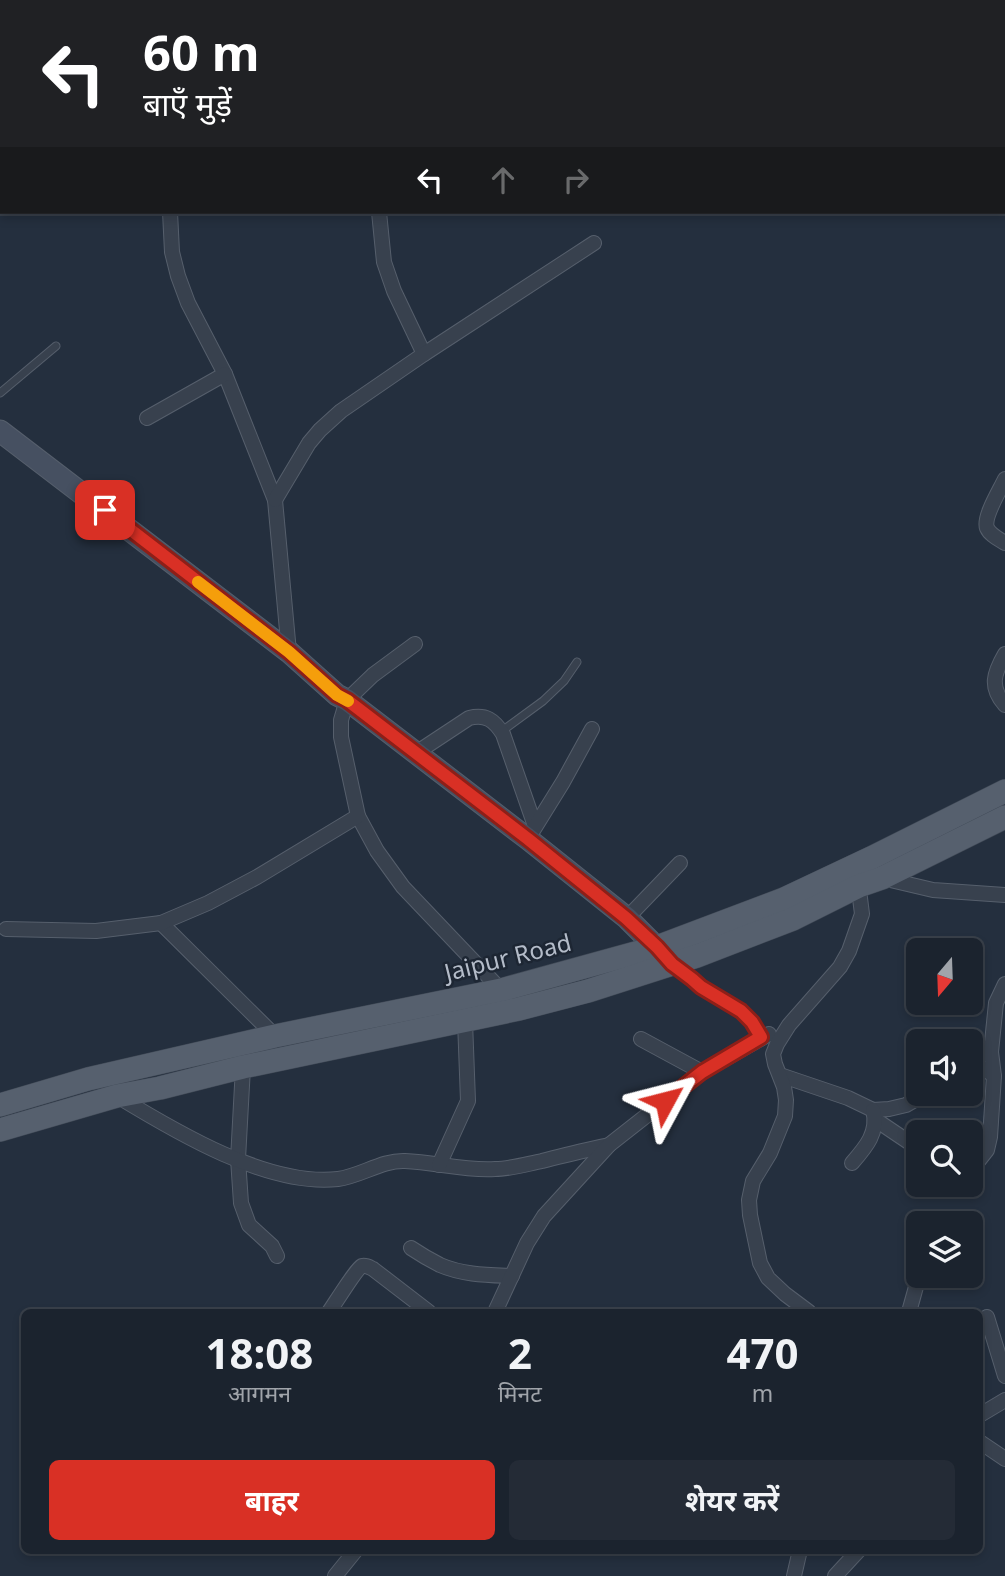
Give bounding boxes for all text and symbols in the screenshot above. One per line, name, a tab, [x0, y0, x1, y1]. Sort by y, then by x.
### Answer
text: 60 m	[143, 19, 260, 85]
icon: left	[28, 28, 119, 119]
text: बाएँ मुड़ें	[143, 82, 232, 125]
icon: left	[411, 161, 449, 199]
icon: ahead	[484, 161, 522, 199]
icon: right	[557, 161, 595, 199]
pin	[75, 480, 135, 540]
icon: arrive	[86, 491, 124, 529]
street label: Jaipur Road	[439, 925, 575, 989]
north arrow	[906, 938, 984, 1015]
map controls	[906, 938, 983, 1288]
button: sound	[906, 1029, 983, 1106]
position arrow	[628, 1064, 702, 1138]
button: search	[906, 1120, 983, 1197]
button: layers	[906, 1211, 983, 1288]
text: 18:08	[205, 1324, 313, 1381]
text: 2	[508, 1324, 532, 1381]
text: 470	[726, 1324, 799, 1381]
text: आगमन	[228, 1377, 291, 1409]
text: मिनट	[498, 1377, 542, 1409]
text: m	[752, 1377, 773, 1409]
button: बाहर	[49, 1460, 495, 1540]
button: शेयर करें	[509, 1460, 955, 1540]

